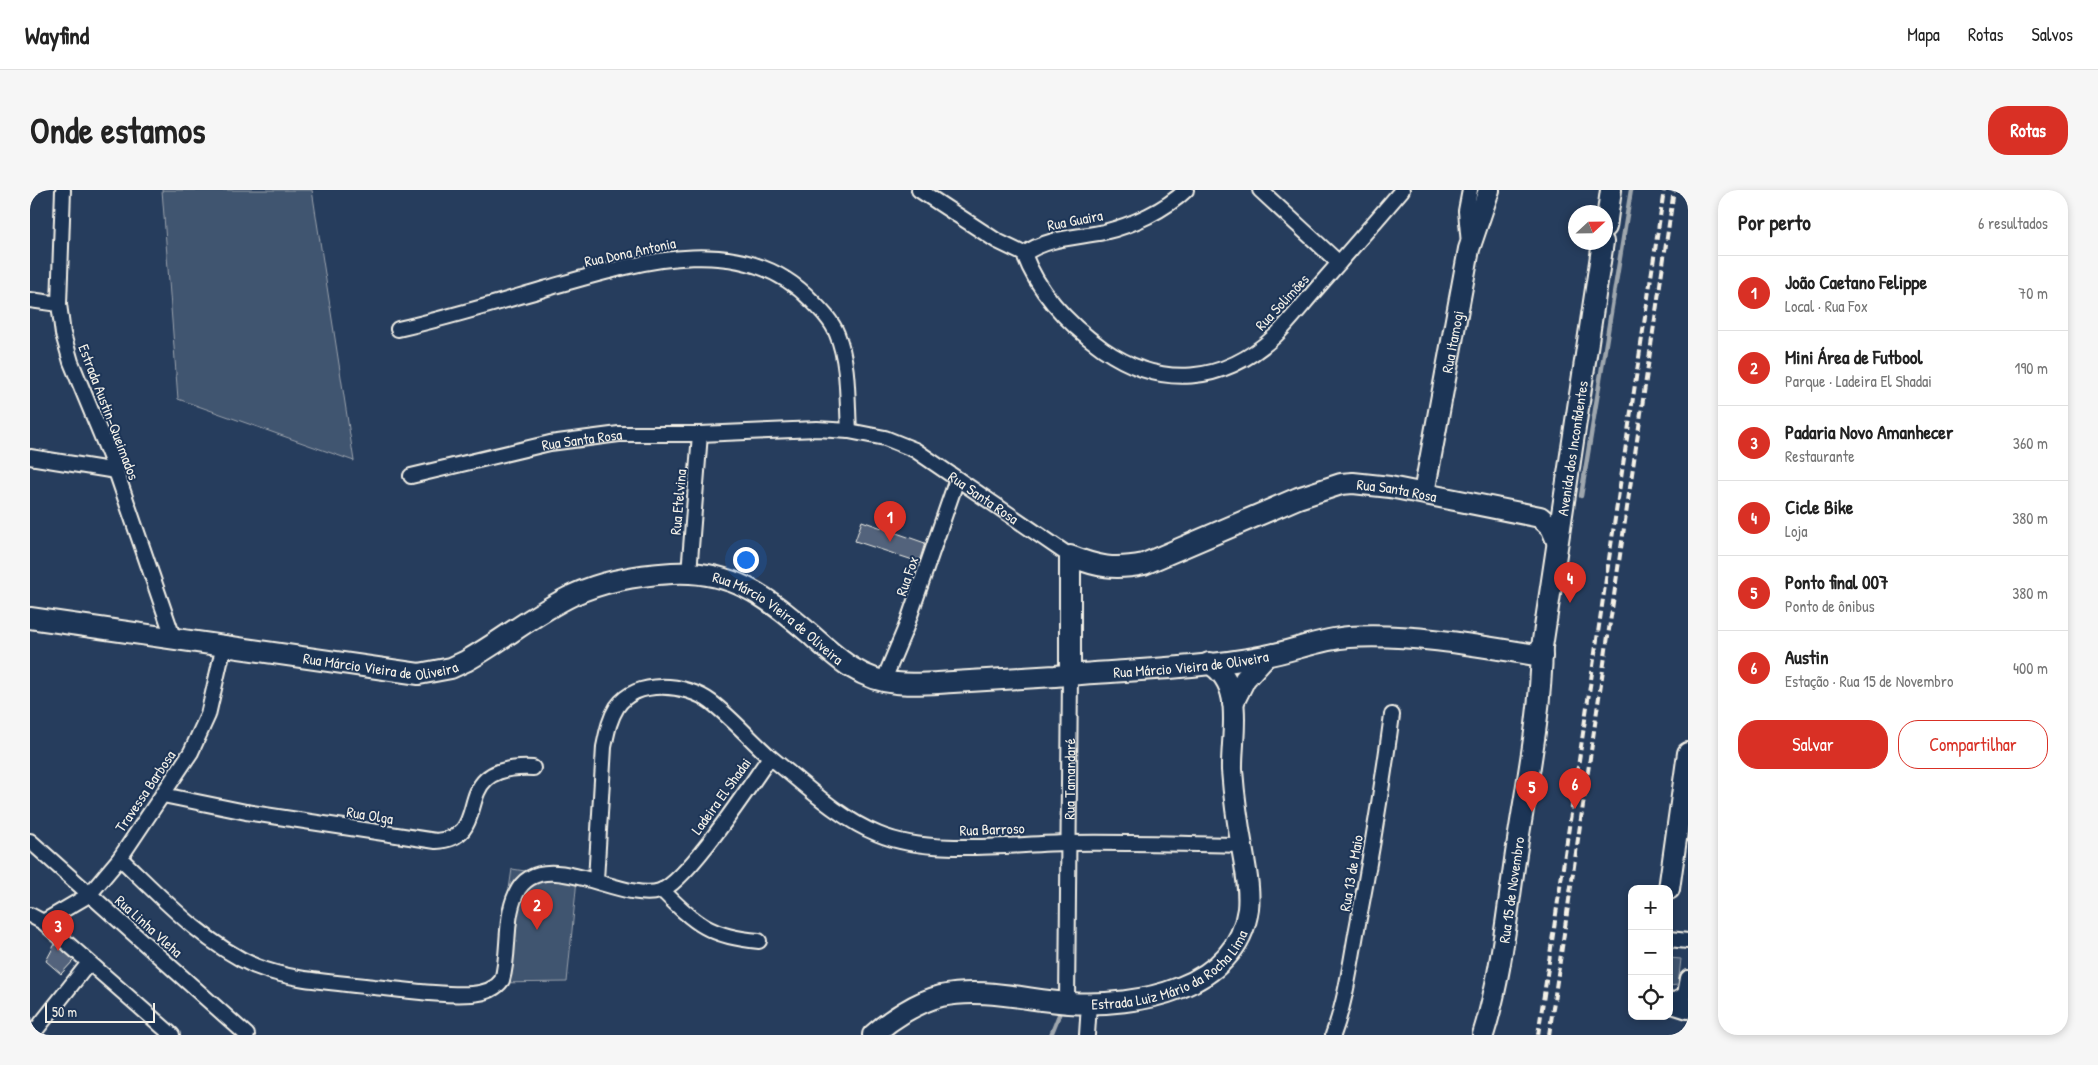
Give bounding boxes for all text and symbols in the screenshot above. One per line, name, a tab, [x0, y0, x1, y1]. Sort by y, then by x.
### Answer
text: Wayfind	[25, 19, 89, 51]
text: Mapa	[1907, 22, 1940, 47]
text: Rotas	[1968, 22, 2004, 47]
text: Salvos	[2032, 22, 2073, 47]
button: Rotas	[1988, 106, 2068, 155]
text: Onde estamos	[30, 107, 205, 154]
street label: Rua Guaira	[1045, 204, 1105, 236]
north arrow	[1568, 205, 1613, 250]
text: Por perto	[1738, 208, 1811, 237]
text: 6 resultados	[1978, 212, 2048, 234]
street label: Rua Dona Antonia	[582, 232, 678, 272]
street label: Rua Solimões	[1250, 269, 1314, 335]
text: João Caetano Felippe	[1785, 269, 1927, 295]
text: 1	[1751, 282, 1757, 304]
text: 70 m	[2018, 282, 2048, 304]
text: Local · Rua Fox	[1785, 295, 1868, 317]
street label: Rua Itamogi	[1436, 309, 1468, 374]
street label: Estrada Austin-Queimados	[73, 341, 145, 483]
text: Mini Área de Futbool	[1785, 344, 1923, 370]
text: 2	[1750, 357, 1758, 379]
text: 190 m	[2015, 357, 2048, 379]
text: Parque · Ladeira El Shadai	[1785, 370, 1932, 392]
street label: Avenida dos Inconfidentes	[1551, 379, 1593, 517]
text: Padaria Novo Amanhecer	[1785, 419, 1953, 445]
street label: Rua Santa Rosa	[540, 423, 623, 455]
text: 3	[1750, 432, 1758, 454]
text: 360 m	[2013, 432, 2048, 454]
text: Restaurante	[1785, 445, 1855, 467]
street label: Rua Santa Rosa	[945, 466, 1023, 529]
street label: Rua Etelvina	[665, 468, 691, 536]
street label: Rua Santa Rosa	[1356, 473, 1439, 507]
text: Cicle Bike	[1785, 494, 1853, 520]
pin: 1	[874, 501, 906, 542]
text: 4	[1751, 507, 1757, 529]
text: 380 m	[2012, 507, 2048, 529]
text: Loja	[1785, 520, 1807, 542]
your location	[733, 547, 759, 573]
street label: Rua Fox	[890, 553, 924, 599]
pin: 4	[1554, 562, 1586, 603]
street label: Rua Márcio Vieira de Oliveira	[711, 566, 848, 669]
text: Ponto final 007	[1785, 569, 1888, 595]
text: 5	[1751, 582, 1757, 604]
text: 380 m	[2012, 582, 2048, 604]
text: Ponto de ônibus	[1785, 595, 1875, 617]
text: Austin	[1785, 644, 1829, 670]
street label: Rua Márcio Vieira de Oliveira	[1113, 645, 1270, 682]
street label: Rua Márcio Vieira de Oliveira	[302, 647, 461, 685]
text: 6	[1751, 657, 1757, 679]
text: 400 m	[2013, 657, 2048, 679]
text: Estação · Rua 15 de Novembro	[1785, 670, 1953, 692]
button: Salvar	[1738, 720, 1888, 769]
button: Compartilhar	[1898, 720, 2048, 769]
street label: Rua Tamandaré	[1058, 738, 1080, 820]
street label: Travessa Barbosa	[110, 746, 180, 836]
street label: Ladeira El Shadai	[686, 753, 756, 839]
pin: 6	[1559, 768, 1591, 809]
pin: 5	[1516, 771, 1548, 812]
street label: Rua Olga	[345, 801, 395, 829]
street label: Rua Barroso	[959, 817, 1025, 841]
street label: Rua 13 de Maio	[1334, 833, 1368, 913]
street label: Rua 15 de Novembro	[1493, 835, 1529, 944]
map controls	[1628, 885, 1673, 1020]
button: +	[1628, 885, 1673, 930]
pin: 2	[521, 889, 553, 930]
street label: Rua Linha Vleha	[111, 890, 187, 962]
pin: 3	[42, 910, 74, 951]
street label: Estrada Luiz Mário da Rocha Lima	[1091, 926, 1252, 1014]
button: −	[1628, 930, 1673, 975]
button: locate	[1628, 975, 1673, 1020]
scale bar	[45, 1000, 155, 1023]
text: 50 m	[52, 1002, 77, 1021]

